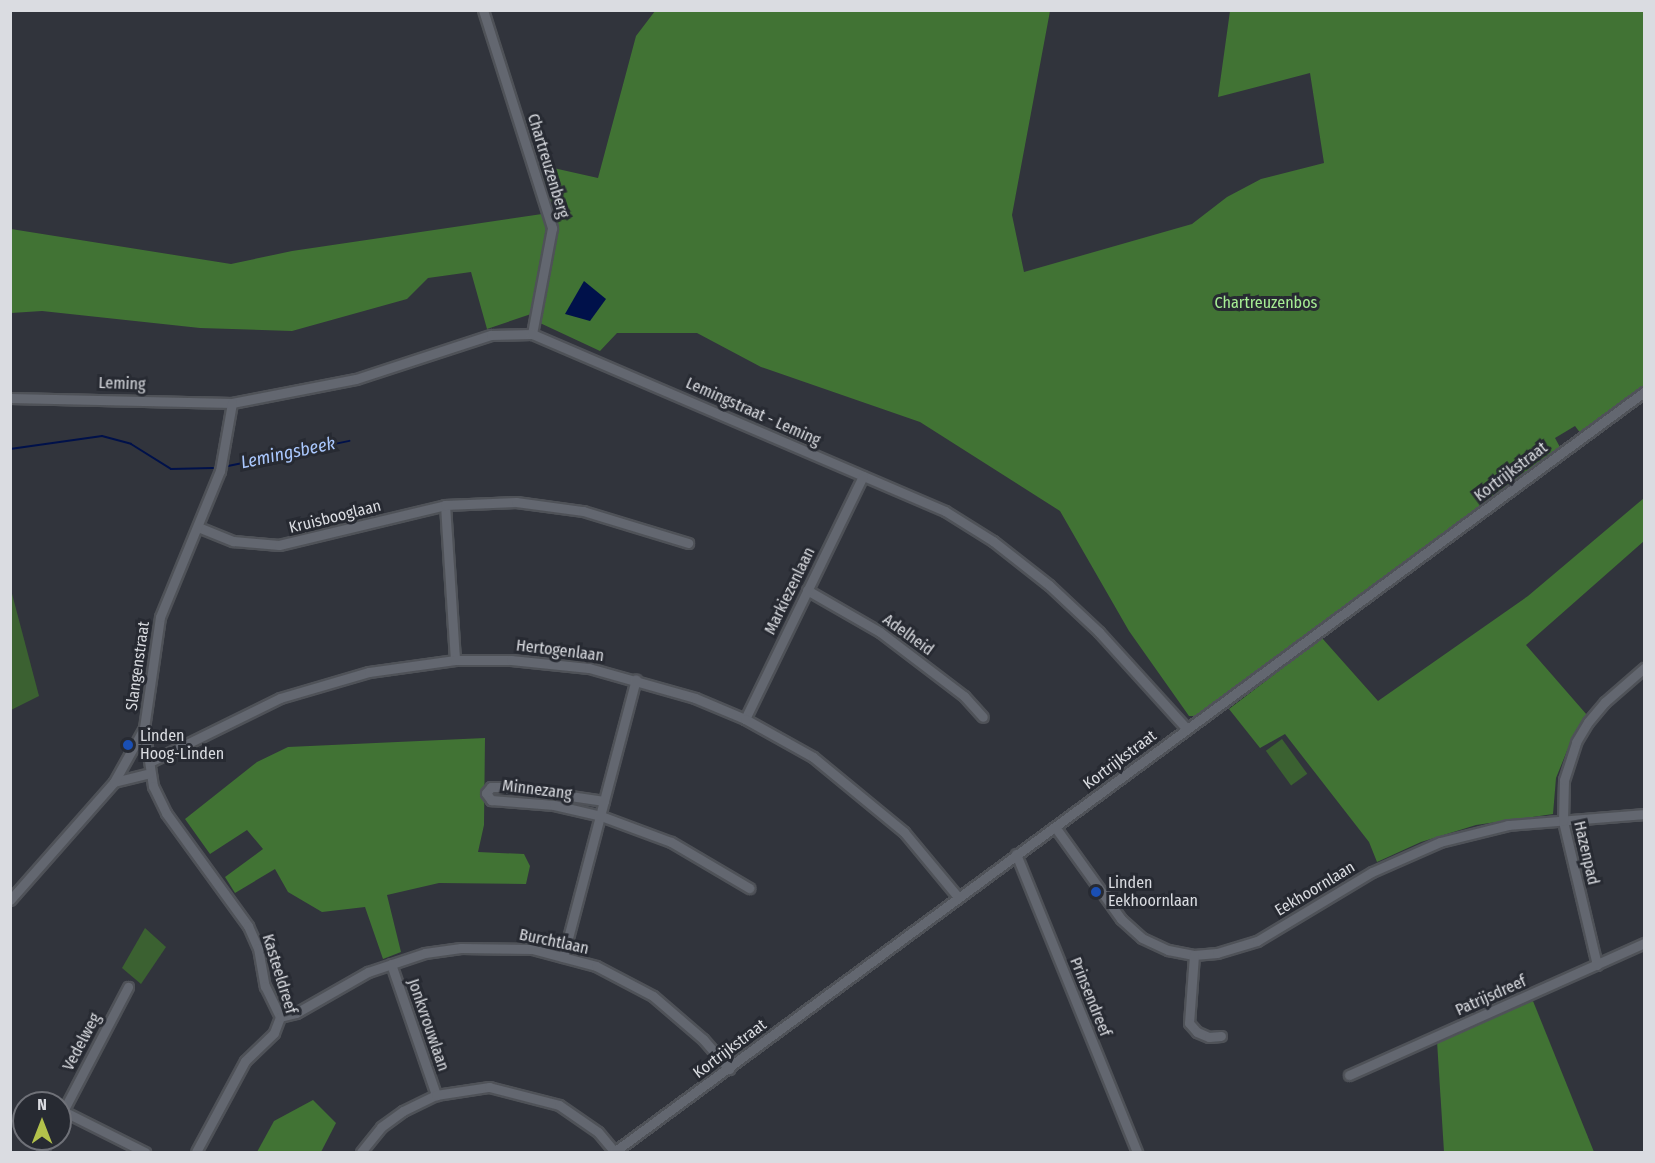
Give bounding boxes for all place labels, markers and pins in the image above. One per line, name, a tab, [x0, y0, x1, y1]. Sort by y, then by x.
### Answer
place label: Linden Hoog-Linden	[140, 726, 224, 764]
marker: Linden Hoog-Linden	[121, 738, 135, 752]
place label: Linden Eekhoornlaan	[1108, 873, 1198, 911]
marker: Linden Eekhoornlaan	[1089, 885, 1103, 899]

